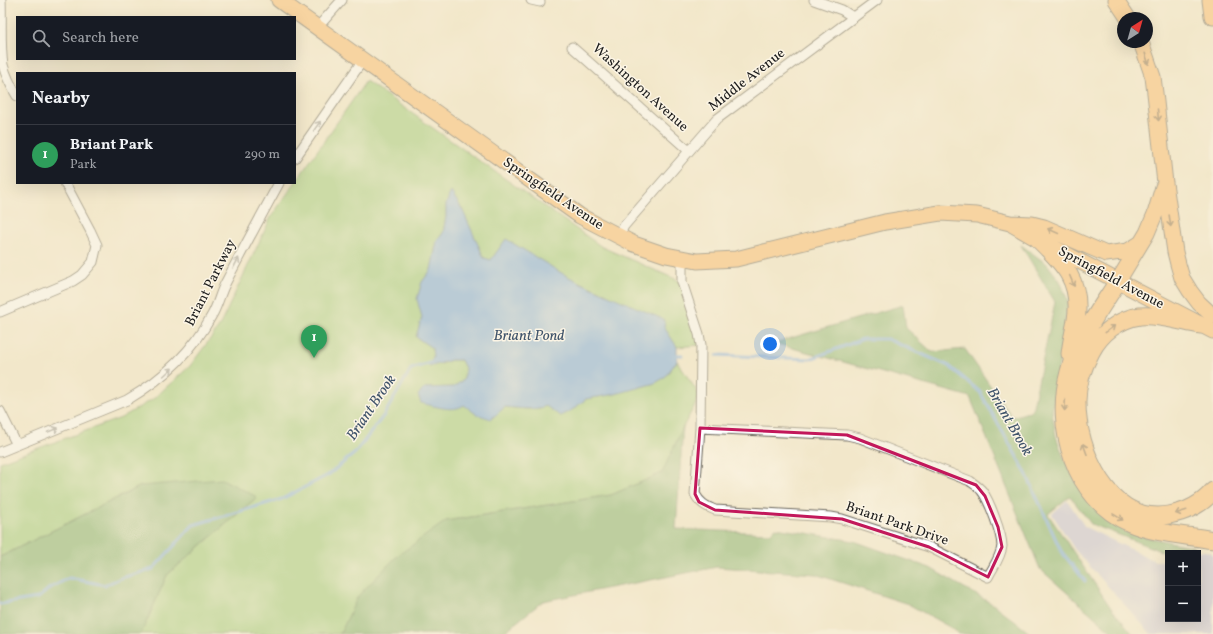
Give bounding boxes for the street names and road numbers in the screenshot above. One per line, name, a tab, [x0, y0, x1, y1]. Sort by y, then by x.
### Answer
street label: Washington Avenue	[588, 40, 692, 137]
street label: Middle Avenue	[705, 44, 790, 116]
street label: Springfield Avenue	[499, 153, 607, 235]
street label: Briant Parkway	[181, 236, 241, 330]
street label: Springfield Avenue	[1055, 242, 1168, 314]
street label: Briant Park Drive	[843, 498, 951, 551]

